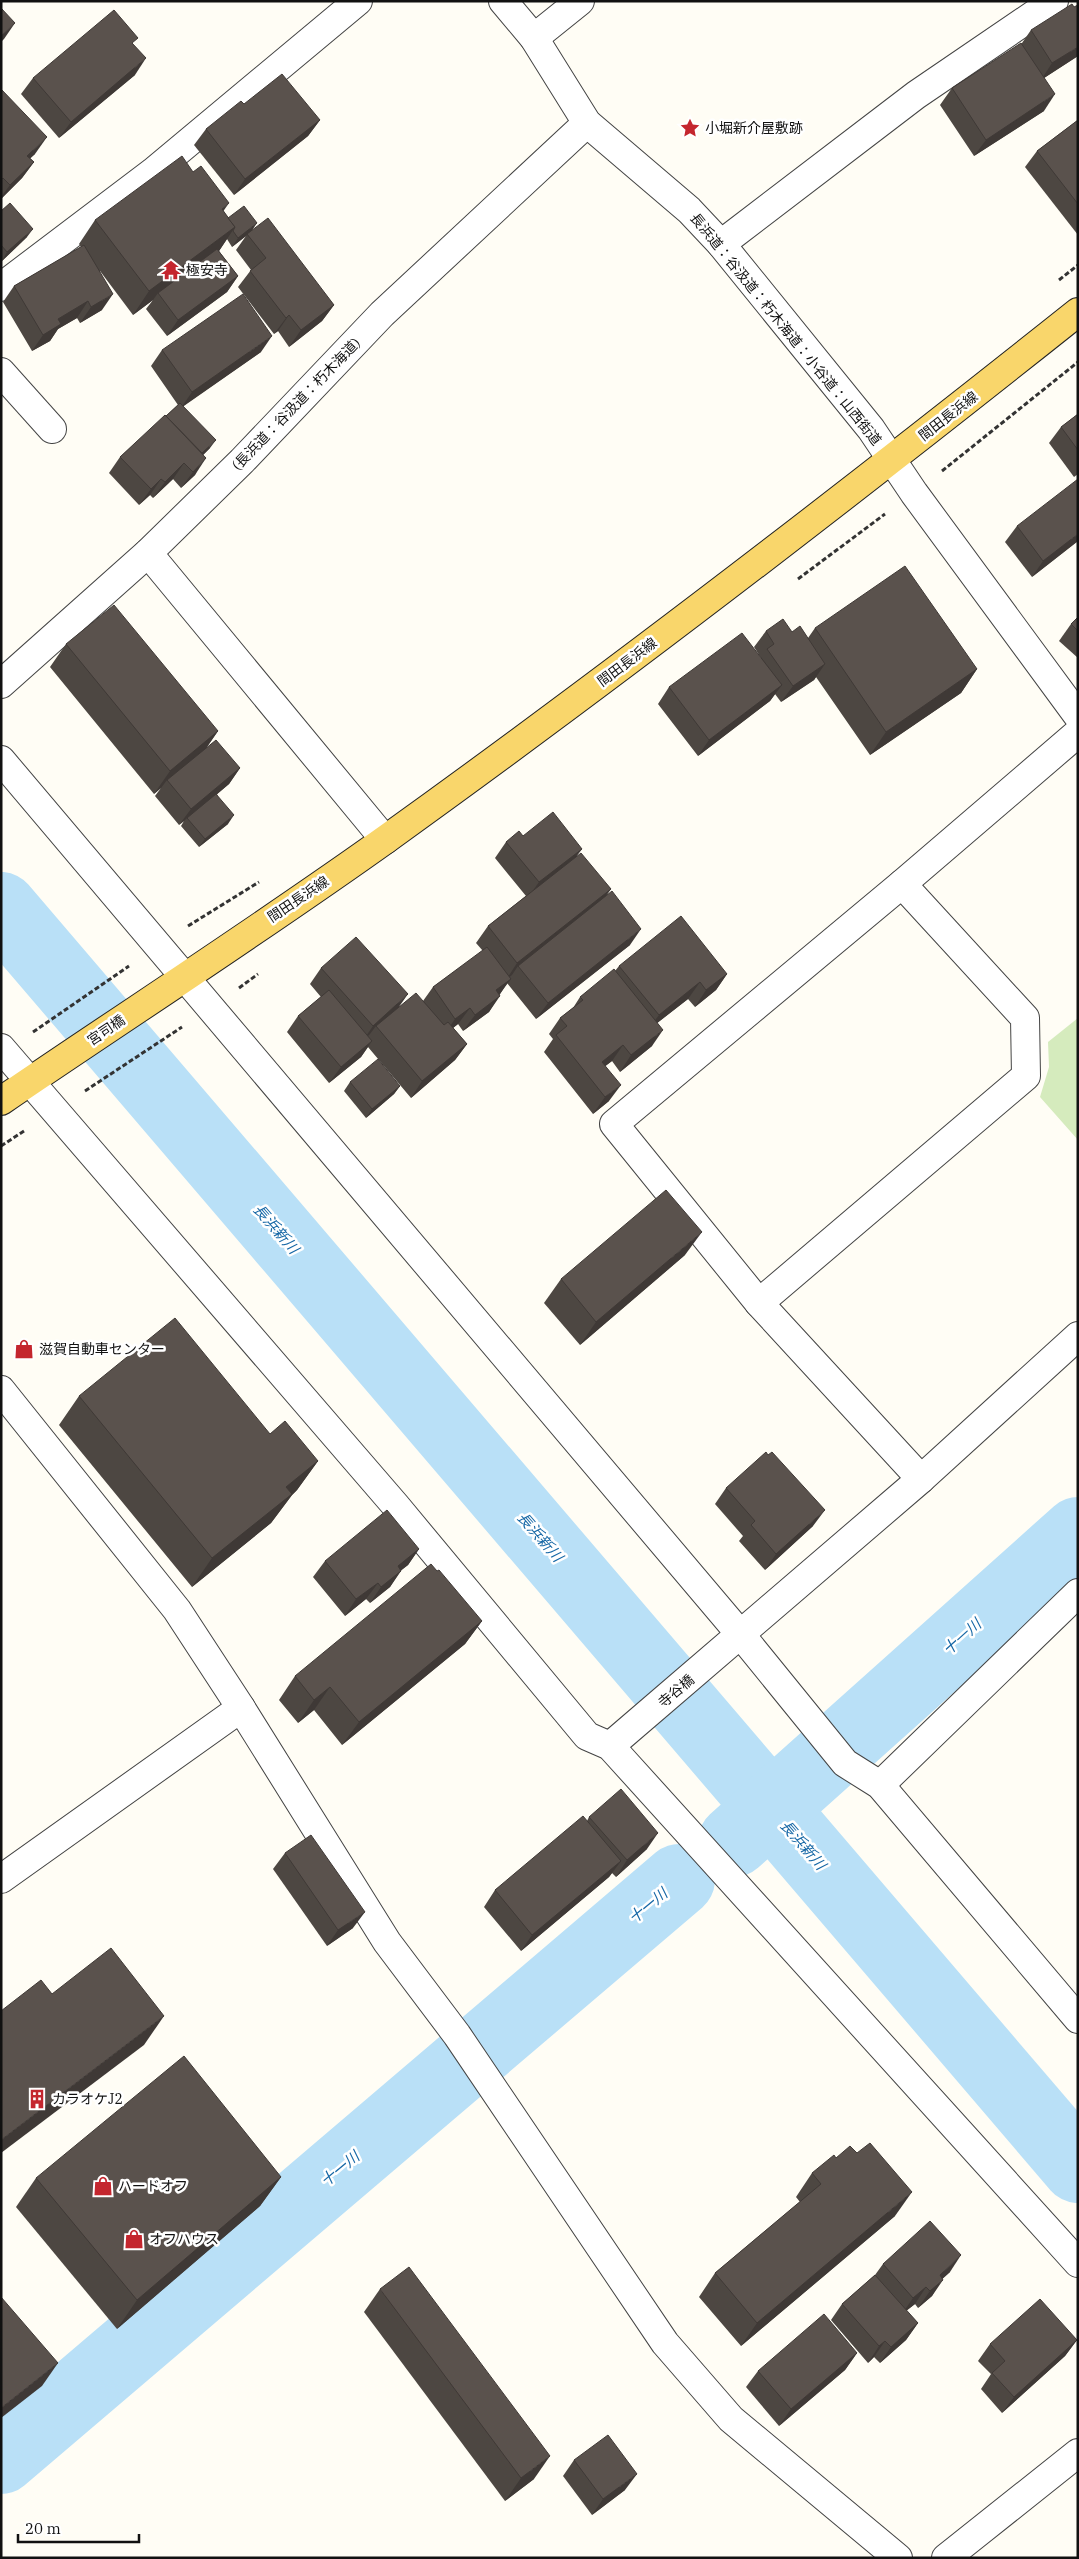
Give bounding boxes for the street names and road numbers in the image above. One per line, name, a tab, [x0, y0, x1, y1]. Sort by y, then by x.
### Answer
street label: 長浜道：谷汲道：朽木海道：小谷道：山西街道	[686, 209, 886, 449]
street label: (長浜道：谷汲道：朽木海道)	[228, 334, 364, 474]
street label: 間田長浜線	[915, 387, 981, 445]
street label: 間田長浜線	[594, 634, 660, 690]
street label: 間田長浜線	[264, 872, 332, 926]
street label: 宮司橋	[84, 1011, 128, 1049]
street label: 寺谷橋	[654, 1671, 698, 1711]

